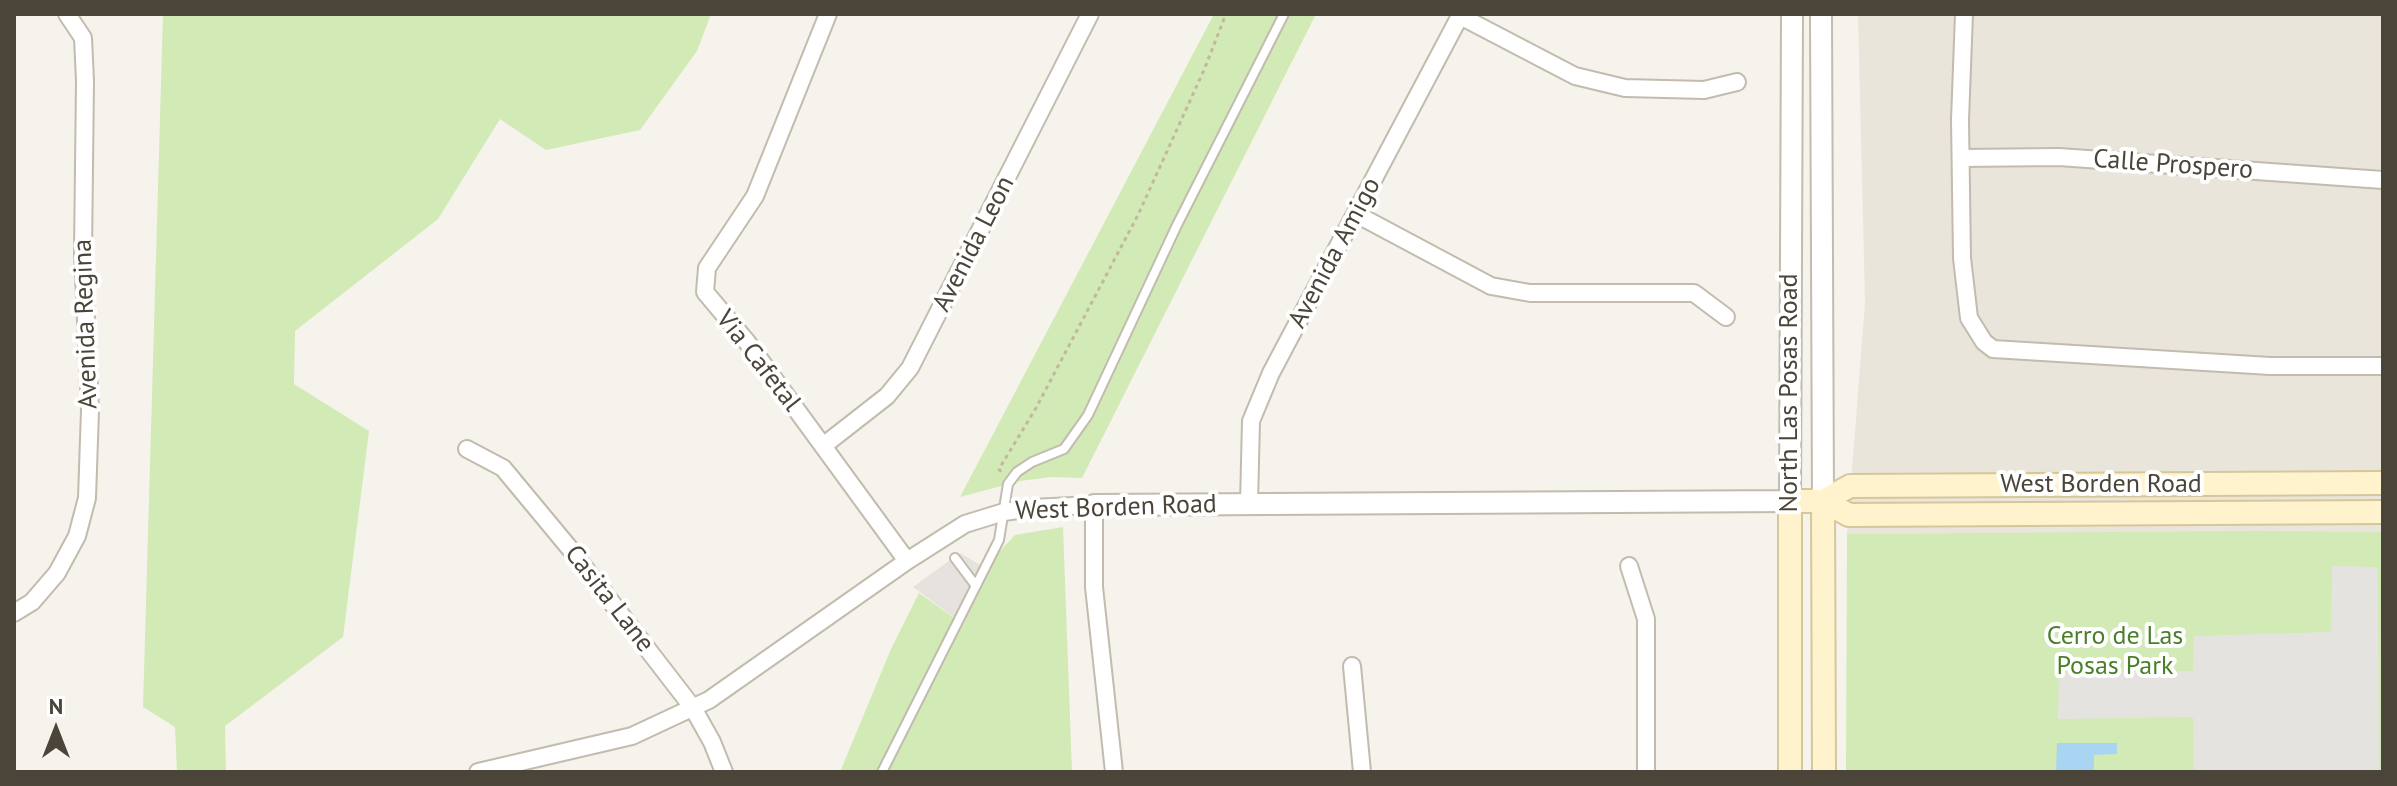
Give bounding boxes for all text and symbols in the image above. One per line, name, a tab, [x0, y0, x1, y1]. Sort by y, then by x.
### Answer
street label: Calle Prospero	[2092, 144, 2254, 186]
street label: Avenida Leon	[927, 171, 1021, 317]
street label: Avenida Amigo	[1282, 172, 1388, 334]
street label: Avenida Regina	[67, 239, 105, 409]
street label: North Las Posas Road	[1774, 273, 1806, 513]
street label: Via Cafetal	[709, 304, 807, 418]
street label: West Borden Road	[2000, 469, 2202, 501]
street label: West Borden Road	[1015, 489, 1217, 527]
street label: Casita Lane	[558, 539, 660, 659]
park label: Cerro de Las Posas Park	[2047, 621, 2183, 682]
north arrow	[16, 690, 96, 770]
text: N	[49, 692, 63, 720]

